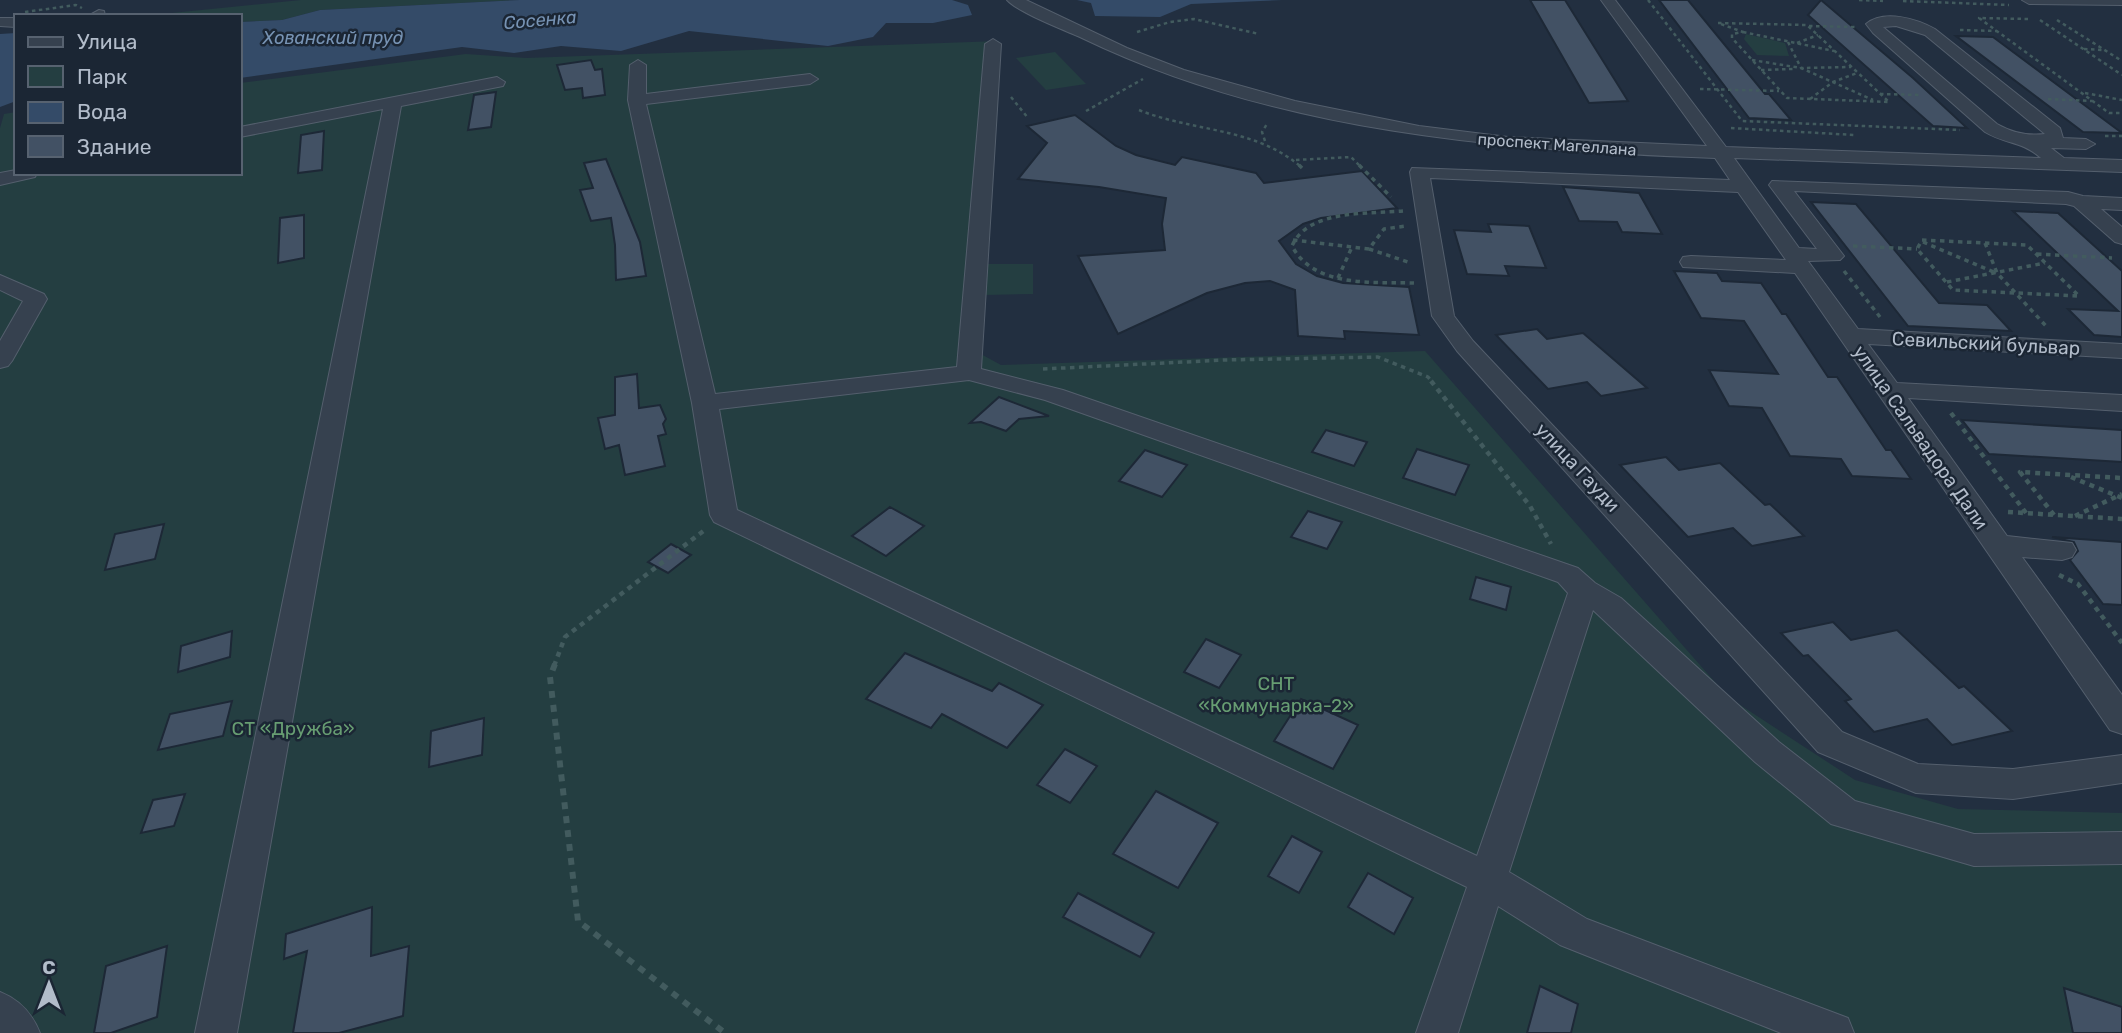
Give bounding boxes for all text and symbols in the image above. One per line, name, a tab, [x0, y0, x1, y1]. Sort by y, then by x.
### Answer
water label: Сосенка	[503, 6, 578, 34]
legend	[14, 14, 242, 175]
water label: Хованский пруд	[262, 27, 404, 49]
text: Улица	[77, 29, 137, 54]
text: Парк	[77, 64, 127, 89]
text: Вода	[77, 99, 127, 124]
street label: проспект Магеллана	[1477, 129, 1637, 160]
text: Здание	[77, 134, 152, 159]
street label: Севильский бульвар	[1891, 327, 2081, 360]
street label: улица Сальвадора Дали	[1848, 341, 1993, 534]
street label: улица Гауди	[1531, 418, 1625, 517]
park label: СНТ «Коммунарка-2»	[1198, 672, 1354, 717]
park label: СТ «Дружба»	[232, 717, 354, 740]
north arrow	[14, 949, 84, 1019]
text: С	[42, 956, 56, 979]

